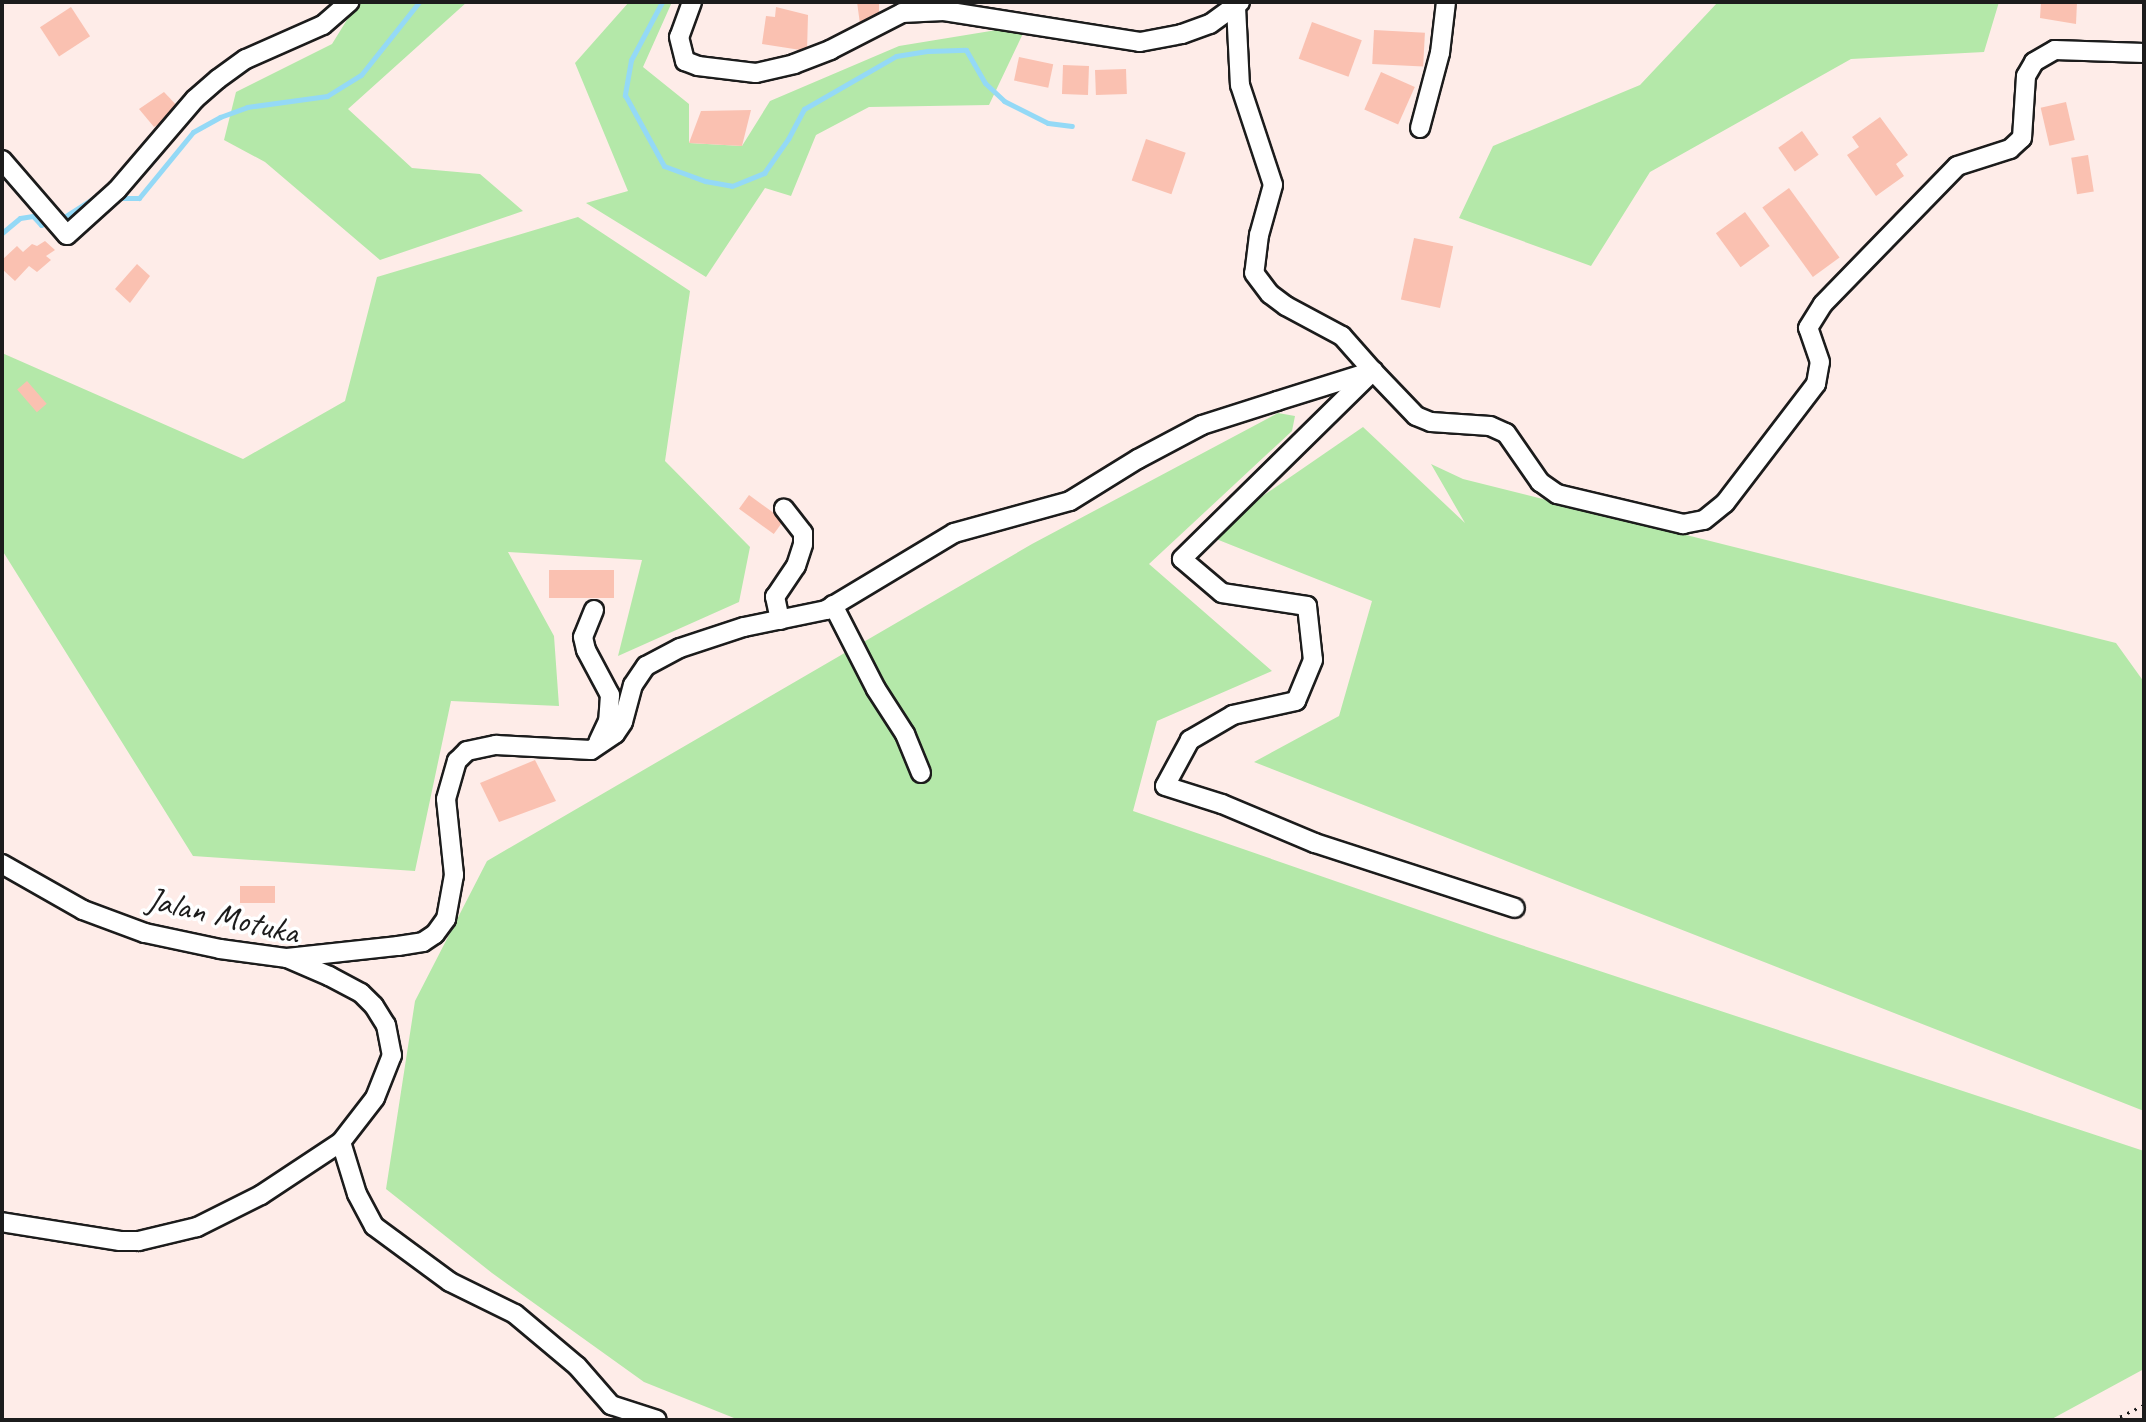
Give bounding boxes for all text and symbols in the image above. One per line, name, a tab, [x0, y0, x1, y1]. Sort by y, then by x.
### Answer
street label: Jalan Motuka	[143, 878, 303, 952]

